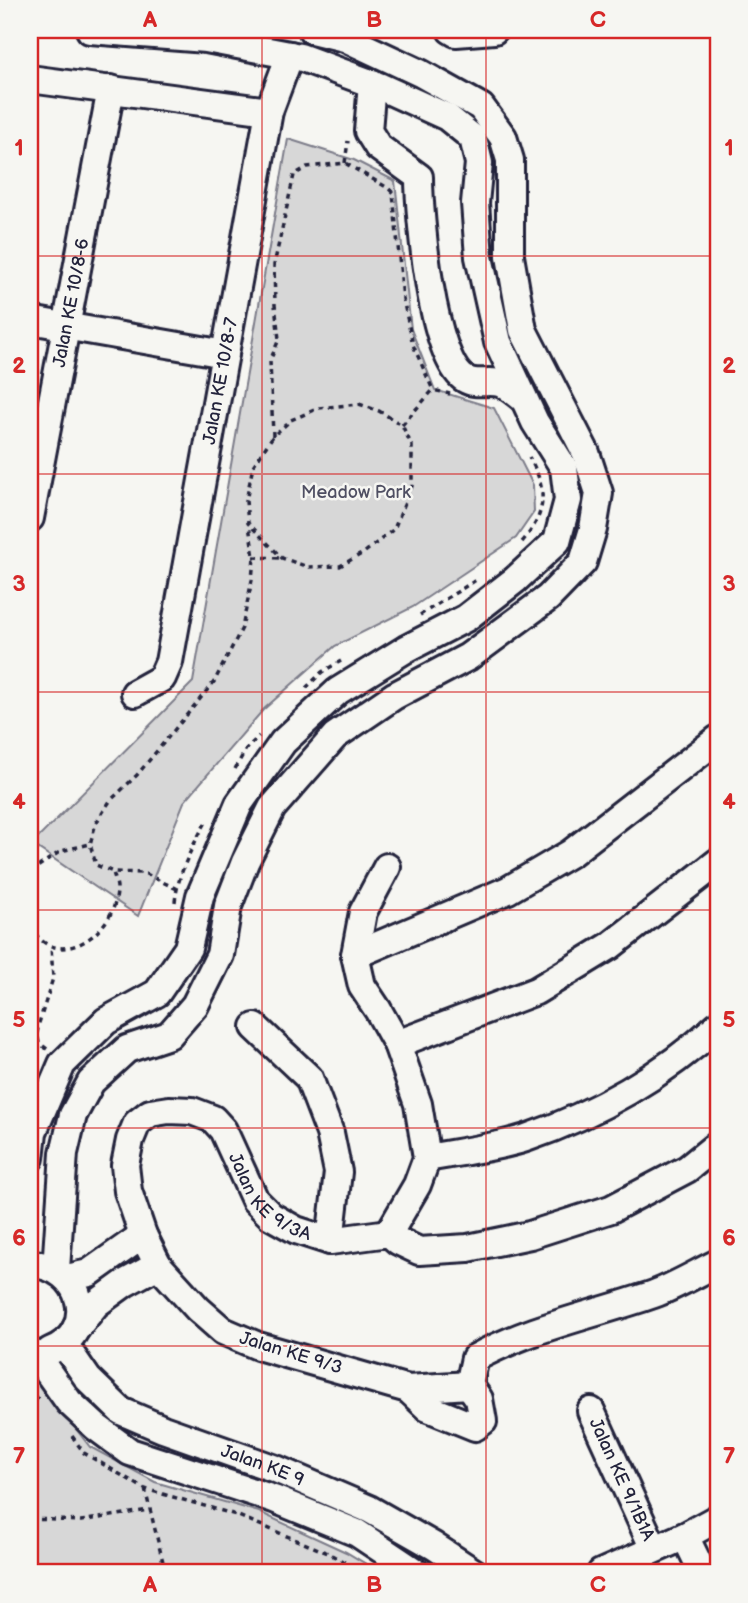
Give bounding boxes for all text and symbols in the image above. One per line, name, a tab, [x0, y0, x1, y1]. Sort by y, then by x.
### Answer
text: A	[142, 6, 158, 34]
text: B	[366, 6, 382, 34]
text: C	[590, 6, 606, 34]
text: 1	[14, 134, 24, 162]
text: 1	[724, 134, 734, 162]
street label: Jalan KE 10/8-6	[48, 237, 93, 369]
street label: Jalan KE 10/8-7	[198, 316, 242, 446]
text: 2	[12, 352, 26, 380]
text: 2	[722, 352, 736, 380]
park label: Meadow Park	[301, 482, 411, 503]
text: 3	[12, 570, 26, 598]
text: 3	[722, 570, 736, 598]
text: 4	[12, 788, 26, 816]
text: 4	[722, 788, 736, 816]
text: 5	[12, 1006, 26, 1034]
text: 5	[722, 1006, 736, 1034]
street label: Jalan KE 9/3A	[224, 1149, 314, 1245]
text: 6	[12, 1224, 26, 1252]
text: 6	[722, 1224, 736, 1252]
street label: Jalan KE 9/3	[237, 1327, 345, 1379]
street label: Jalan KE 9/1B1A	[585, 1415, 659, 1544]
street label: Jalan KE 9	[218, 1440, 307, 1490]
text: 7	[13, 1442, 26, 1470]
text: 7	[723, 1442, 736, 1470]
text: A	[142, 1571, 158, 1599]
text: B	[366, 1571, 382, 1599]
text: C	[590, 1571, 606, 1599]

